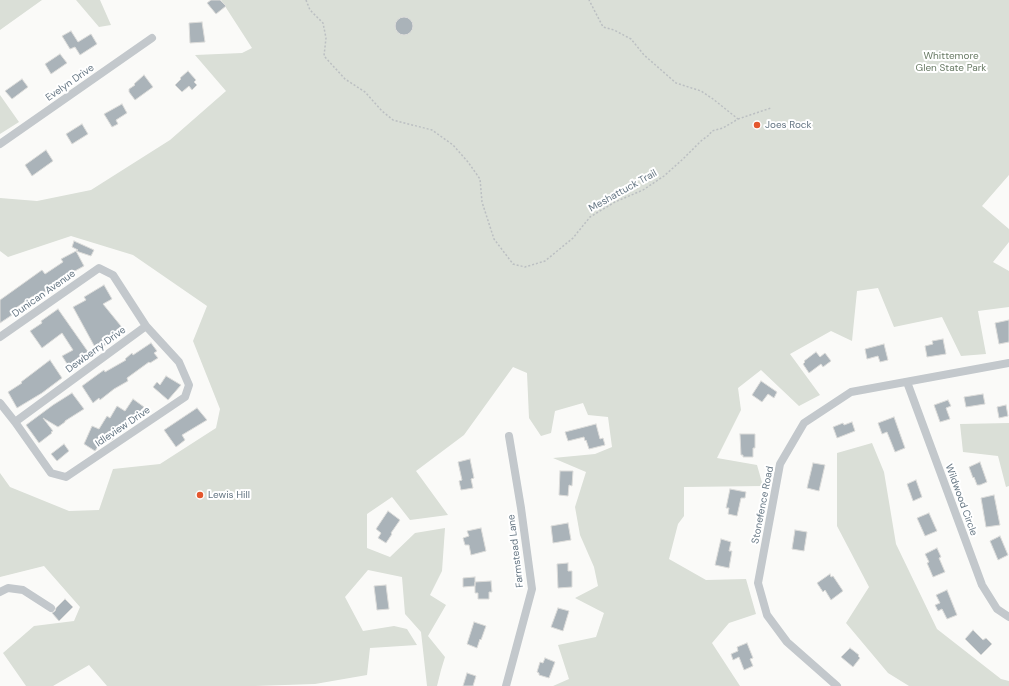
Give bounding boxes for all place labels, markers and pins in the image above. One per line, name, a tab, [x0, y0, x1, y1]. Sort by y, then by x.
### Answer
place label: Joes Rock	[765, 119, 812, 131]
marker: Joes Rock	[752, 120, 762, 130]
place label: Lewis Hill	[208, 489, 250, 501]
marker: Lewis Hill	[195, 490, 205, 500]

